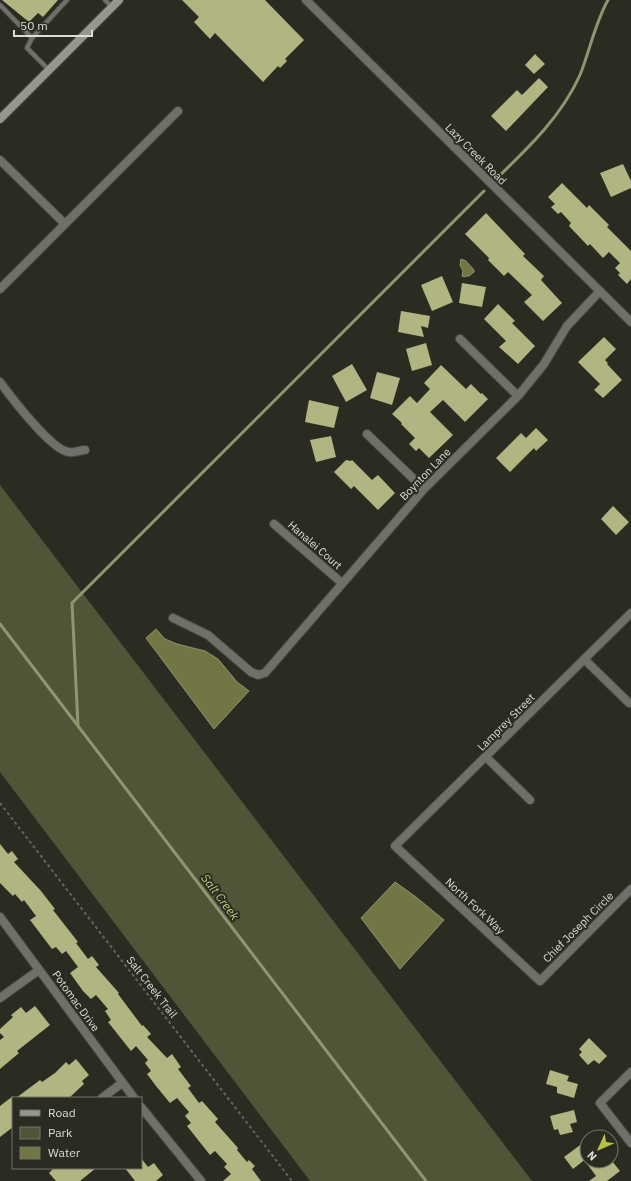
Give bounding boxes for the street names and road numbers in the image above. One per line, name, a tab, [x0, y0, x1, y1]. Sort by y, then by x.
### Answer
street label: Lazy Creek Road	[442, 120, 510, 188]
street label: Boynton Lane	[397, 445, 453, 503]
street label: Hanalei Court	[285, 518, 345, 572]
street label: Lamprey Street	[474, 690, 538, 754]
street label: North Fork Way	[442, 875, 508, 937]
street label: Chief Joseph Circle	[540, 889, 616, 965]
street label: Salt Creek Trail	[124, 953, 180, 1021]
street label: Potomac Drive	[49, 968, 103, 1034]

